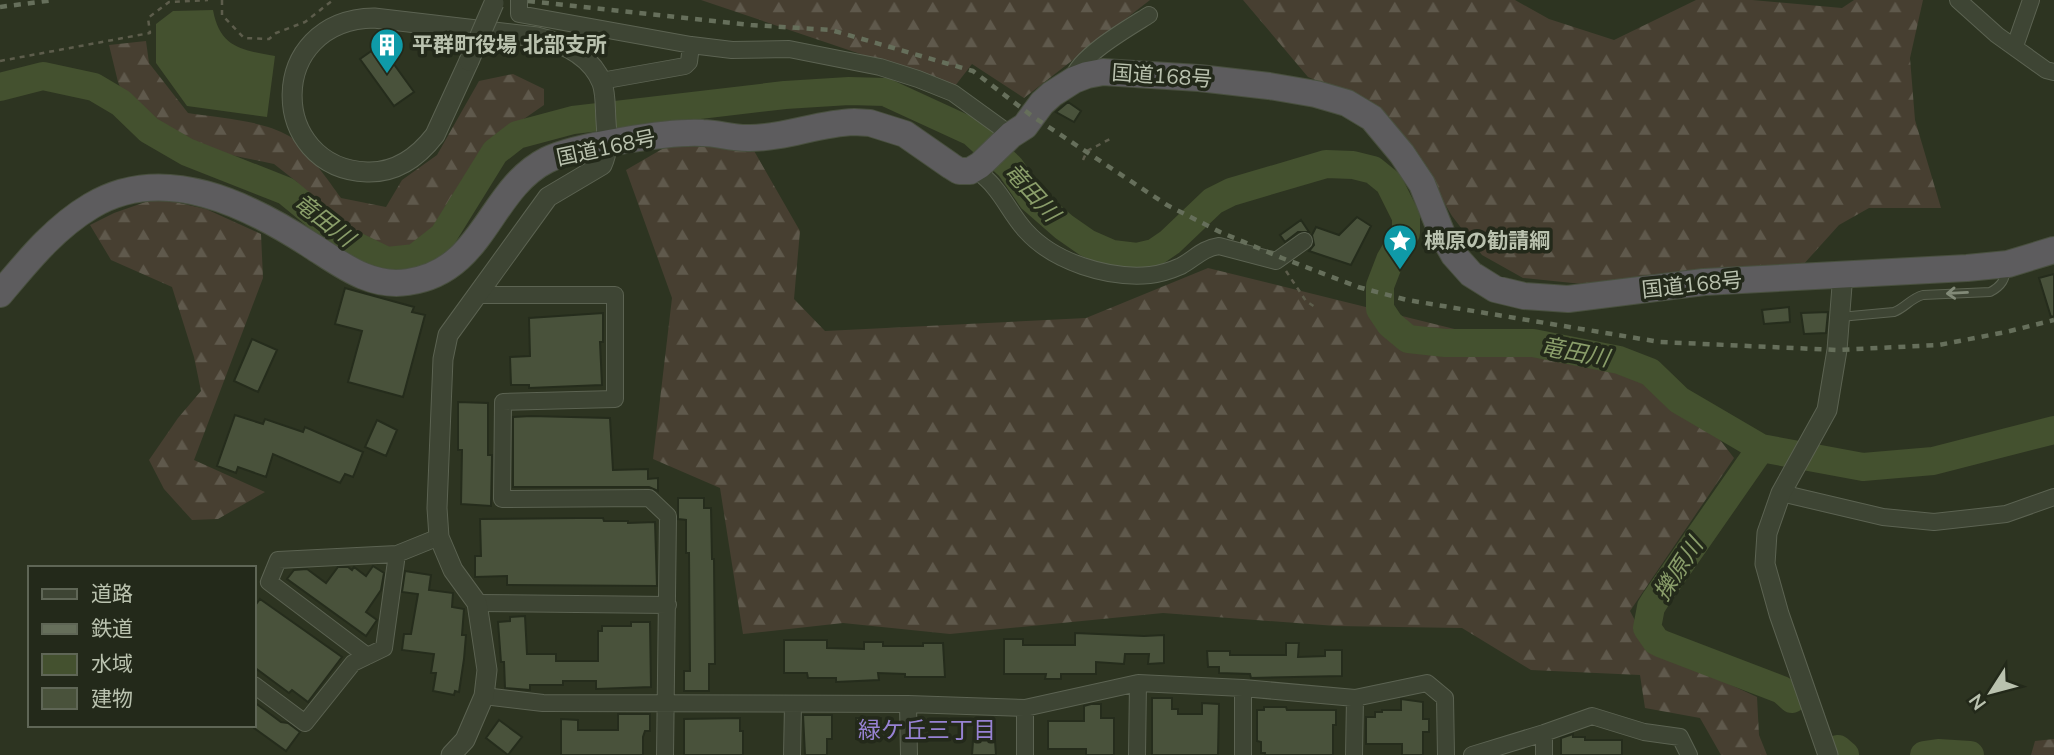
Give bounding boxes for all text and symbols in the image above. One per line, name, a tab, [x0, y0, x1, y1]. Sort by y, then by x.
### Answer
building icon: 平群町役場 北部支所	[368, 26, 406, 75]
place label: 平群町役場 北部支所	[412, 31, 607, 59]
street label: 国道168号	[1111, 59, 1213, 93]
street label: 国道168号	[554, 124, 658, 172]
water label: 竜田川	[997, 156, 1068, 231]
water label: 竜田川	[287, 187, 363, 256]
place icon: 椣原の勧請綱	[1381, 222, 1419, 271]
place label: 椣原の勧請綱	[1424, 227, 1550, 255]
street label: 国道168号	[1640, 266, 1744, 304]
one-way arrow	[1946, 287, 1969, 300]
water label: 竜田川	[1538, 331, 1615, 375]
water label: 擽原川	[1647, 529, 1712, 607]
legend	[28, 566, 256, 727]
text: 道路	[91, 580, 133, 608]
text: 鉄道	[91, 615, 133, 643]
text: 水域	[91, 650, 133, 678]
north arrow	[1956, 657, 2026, 727]
text: 建物	[91, 685, 133, 713]
text: N	[1963, 688, 1993, 715]
district label: 緑ケ丘三丁目	[858, 715, 996, 746]

